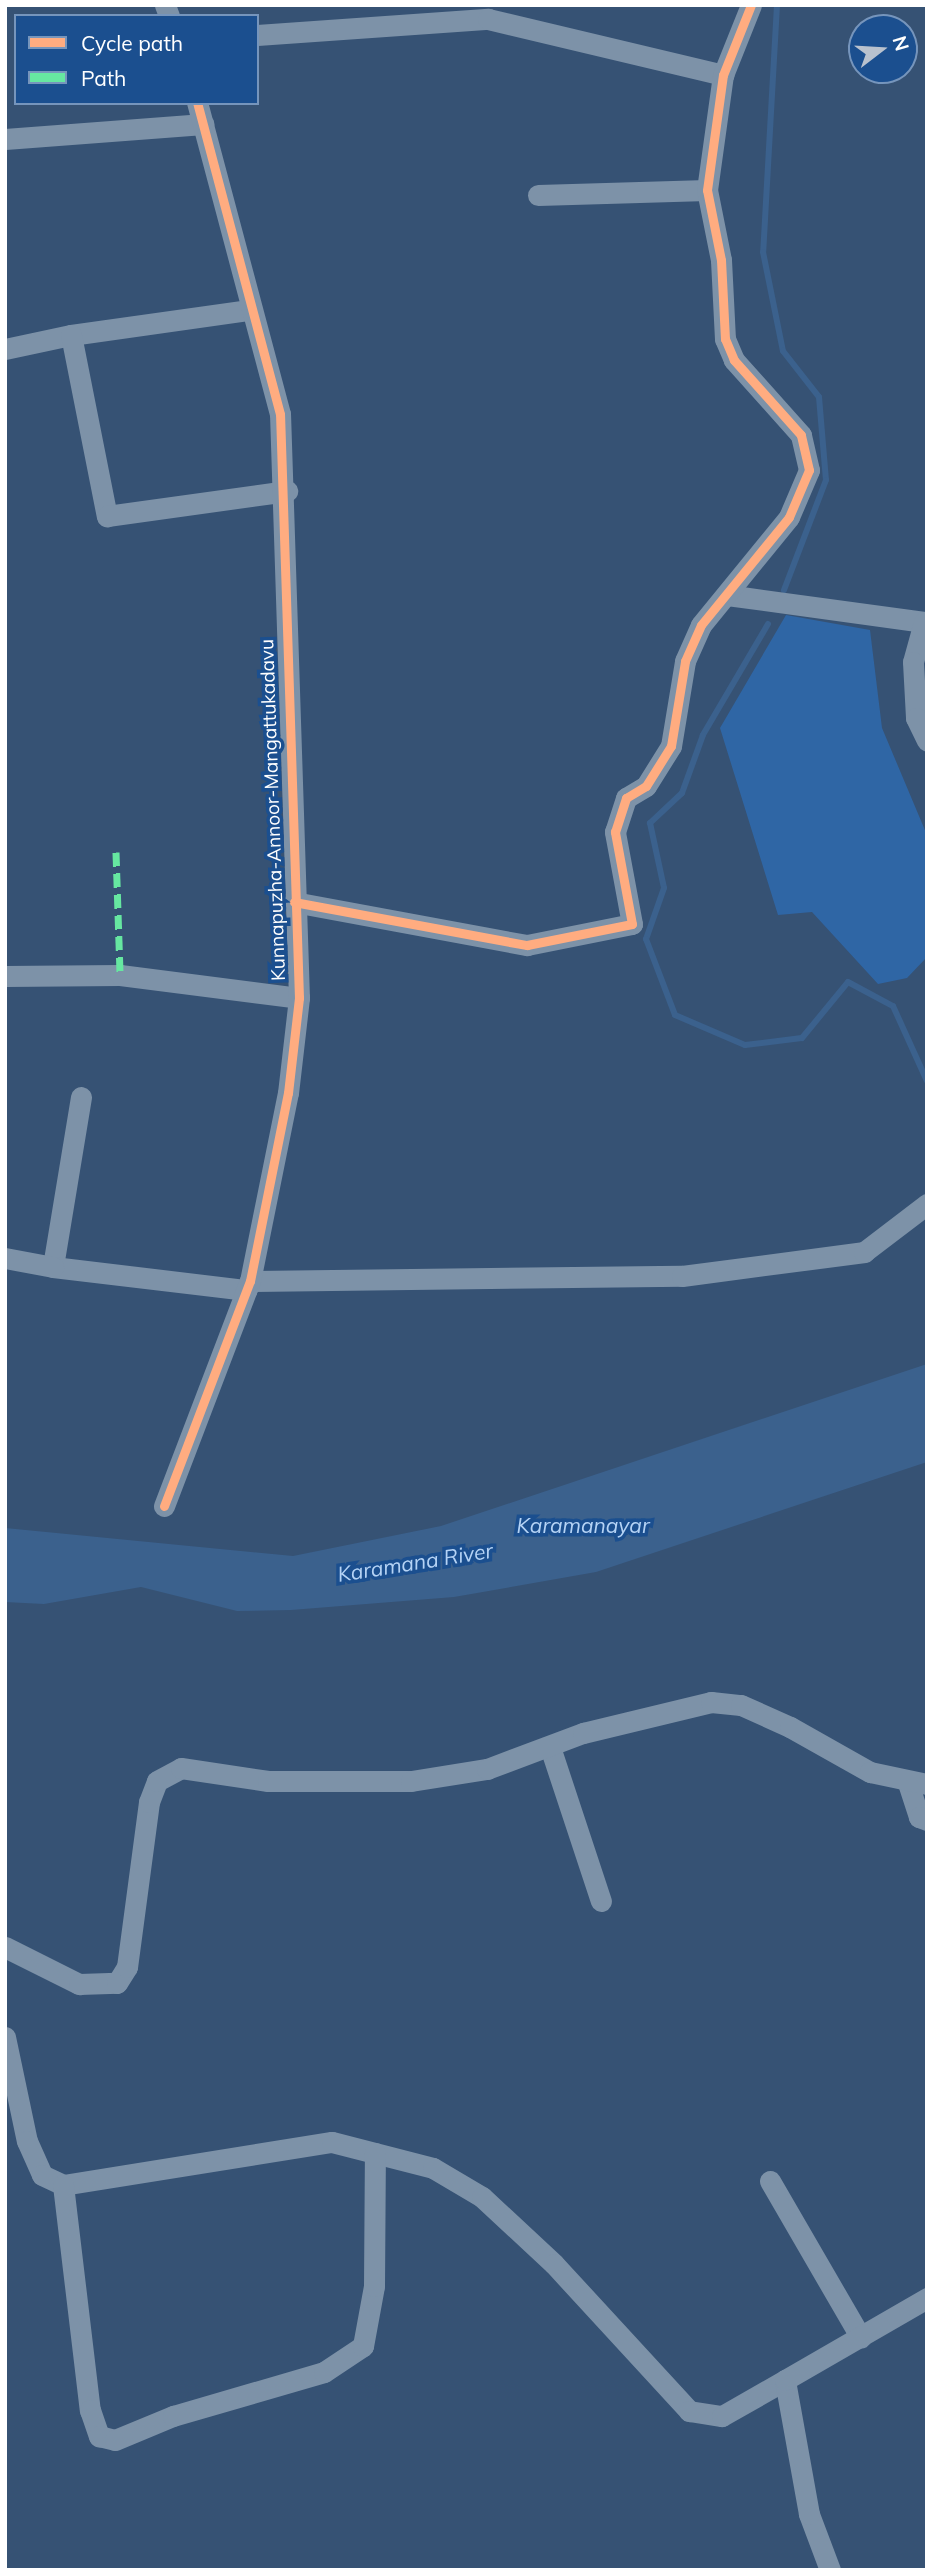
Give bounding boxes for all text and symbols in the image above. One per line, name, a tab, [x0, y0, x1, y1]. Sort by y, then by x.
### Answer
legend	[14, 14, 259, 105]
north arrow	[848, 14, 918, 84]
text: Cycle path	[81, 30, 183, 56]
text: N	[888, 33, 915, 54]
text: Path	[81, 65, 126, 91]
street label: Kunnapuzha-Annoor-Mangattukadavu	[256, 639, 290, 981]
water label: Karamanayar	[516, 1512, 650, 1538]
water label: Karamana River	[335, 1537, 495, 1587]

